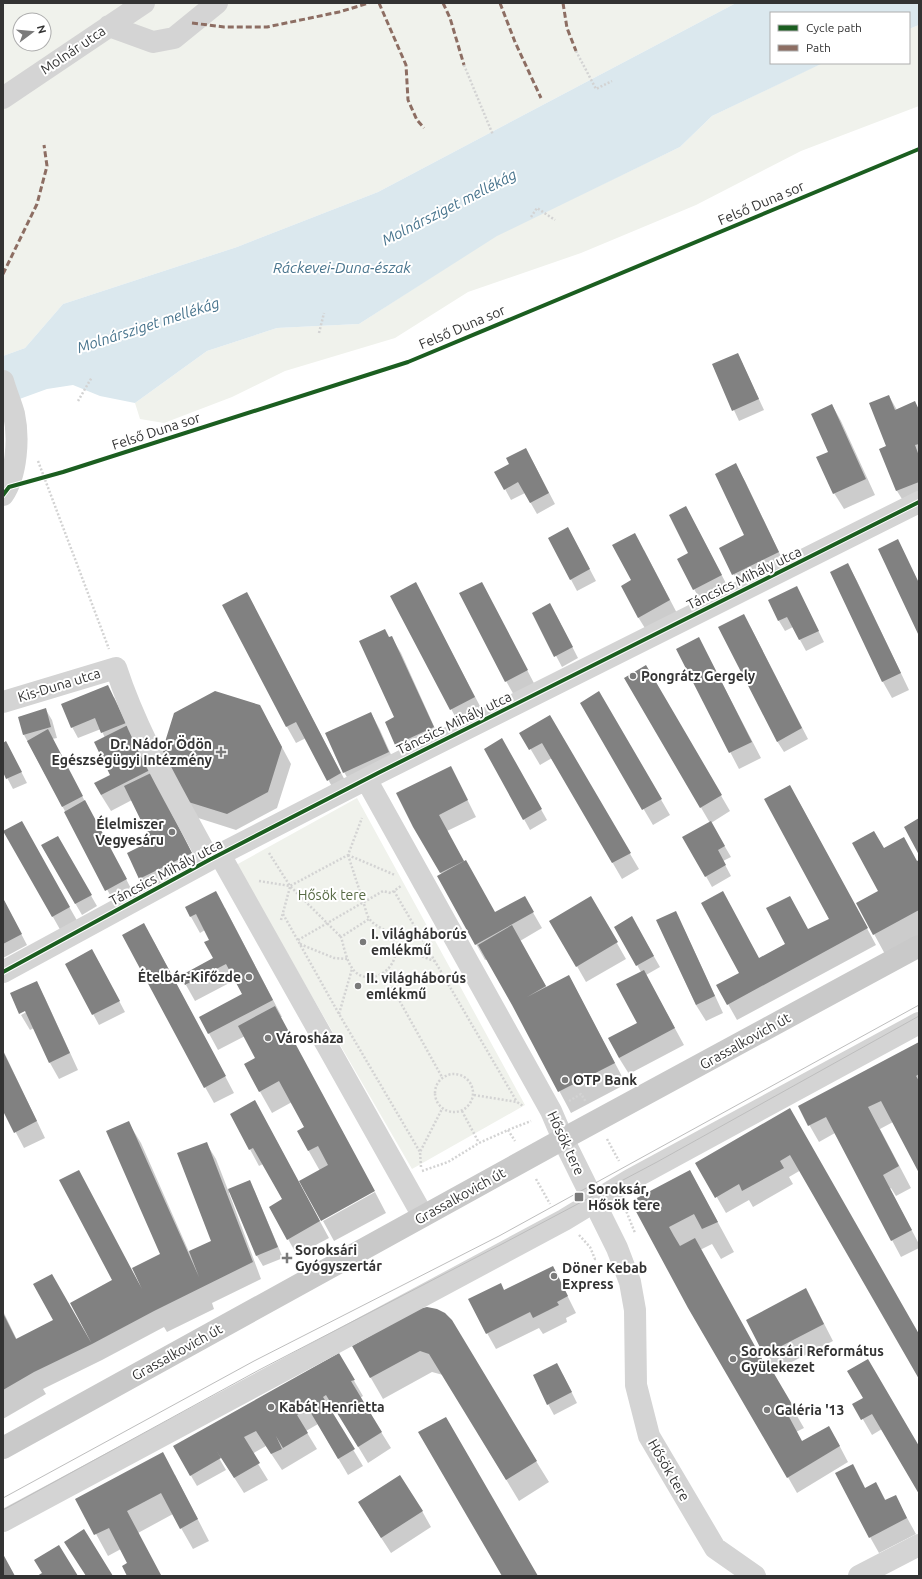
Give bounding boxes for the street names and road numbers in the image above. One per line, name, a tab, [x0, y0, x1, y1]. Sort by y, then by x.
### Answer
street label: Molnár utca	[37, 22, 109, 78]
street label: Felső Duna sor	[715, 177, 807, 228]
street label: Felső Duna sor	[416, 301, 508, 352]
street label: Felső Duna sor	[110, 409, 203, 453]
street label: Táncsics Mihály utca	[684, 543, 804, 613]
street label: Kis-Duna utca	[16, 665, 102, 705]
street label: Táncsics Mihály utca	[394, 688, 514, 758]
street label: Táncsics Mihály utca	[107, 835, 225, 909]
street label: Grassalkovich út	[697, 1009, 794, 1073]
street label: Hősök tere	[544, 1108, 588, 1178]
street label: Grassalkovich út	[412, 1164, 509, 1228]
street label: Grassalkovich út	[129, 1320, 226, 1384]
street label: Hősök tere	[645, 1436, 693, 1504]

